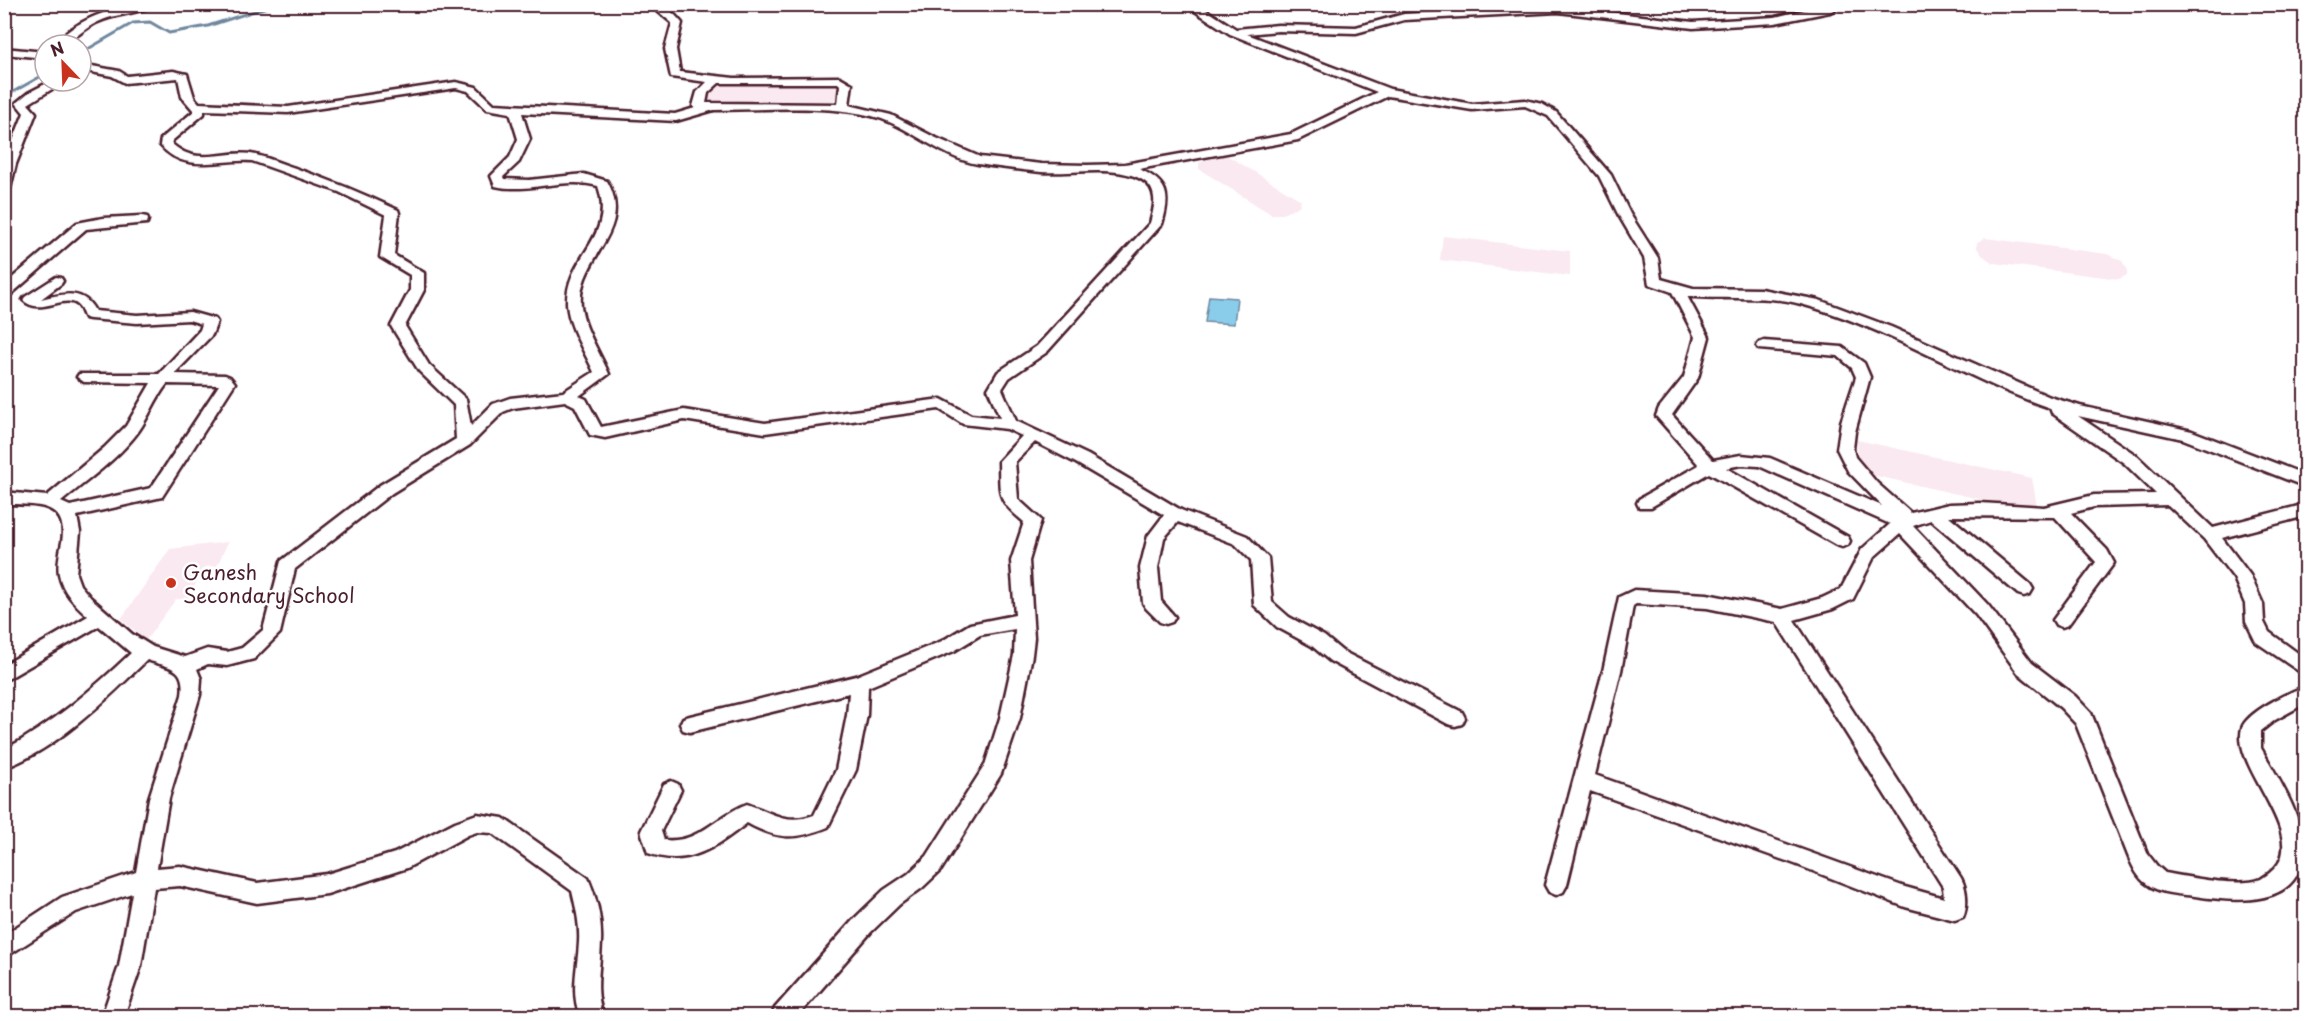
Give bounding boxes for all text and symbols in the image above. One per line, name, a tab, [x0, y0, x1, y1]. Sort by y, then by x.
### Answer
north arrow	[33, 33, 93, 93]
text: N	[46, 35, 67, 62]
place label: Ganesh Secondary School	[183, 557, 355, 610]
marker: Ganesh Secondary School	[164, 576, 178, 590]

